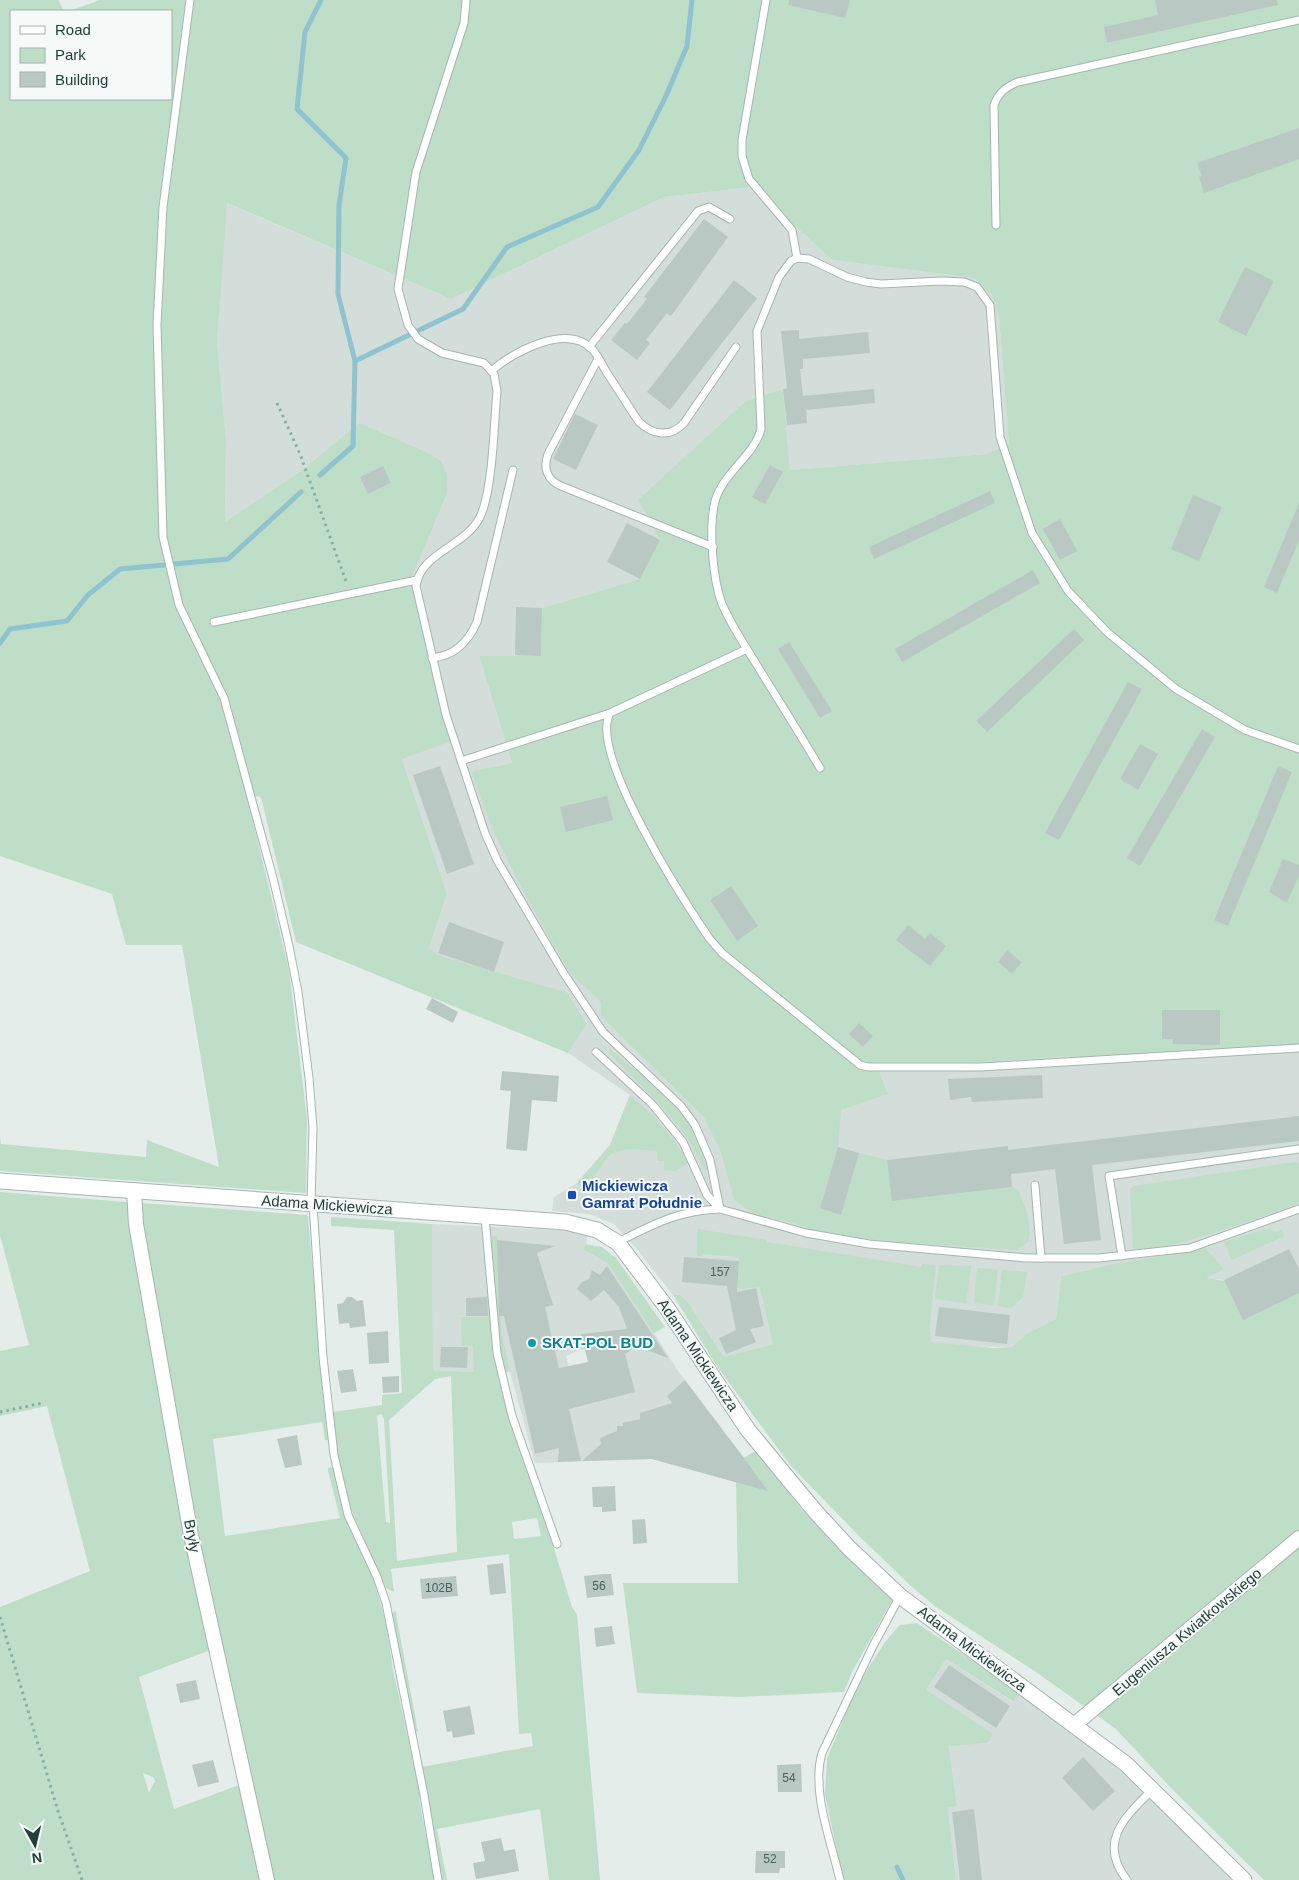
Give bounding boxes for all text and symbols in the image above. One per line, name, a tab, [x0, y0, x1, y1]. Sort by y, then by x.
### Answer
legend	[10, 10, 172, 100]
text: Road	[55, 21, 91, 38]
text: Park	[55, 46, 86, 63]
text: Building	[55, 71, 108, 88]
place label: Mickiewicza Gamrat Południe	[582, 1177, 702, 1211]
marker: Mickiewicza Gamrat Południe	[566, 1189, 578, 1201]
street label: Adama Mickiewicza	[261, 1191, 394, 1218]
house number: 157	[710, 1265, 730, 1279]
street label: Adama Mickiewicza	[655, 1295, 743, 1415]
place label: SKAT-POL BUD	[542, 1334, 653, 1351]
marker: SKAT-POL BUD	[526, 1337, 538, 1349]
street label: Bryły	[181, 1518, 204, 1554]
street label: Eugeniusza Kwiatkowskiego	[1109, 1564, 1265, 1699]
house number: 56	[592, 1579, 606, 1593]
house number: 102B	[425, 1581, 453, 1595]
street label: Adama Mickiewicza	[915, 1602, 1031, 1695]
house number: 54	[782, 1771, 796, 1785]
north arrow	[10, 1820, 60, 1870]
text: N	[31, 1849, 43, 1867]
house number: 52	[763, 1852, 777, 1866]

